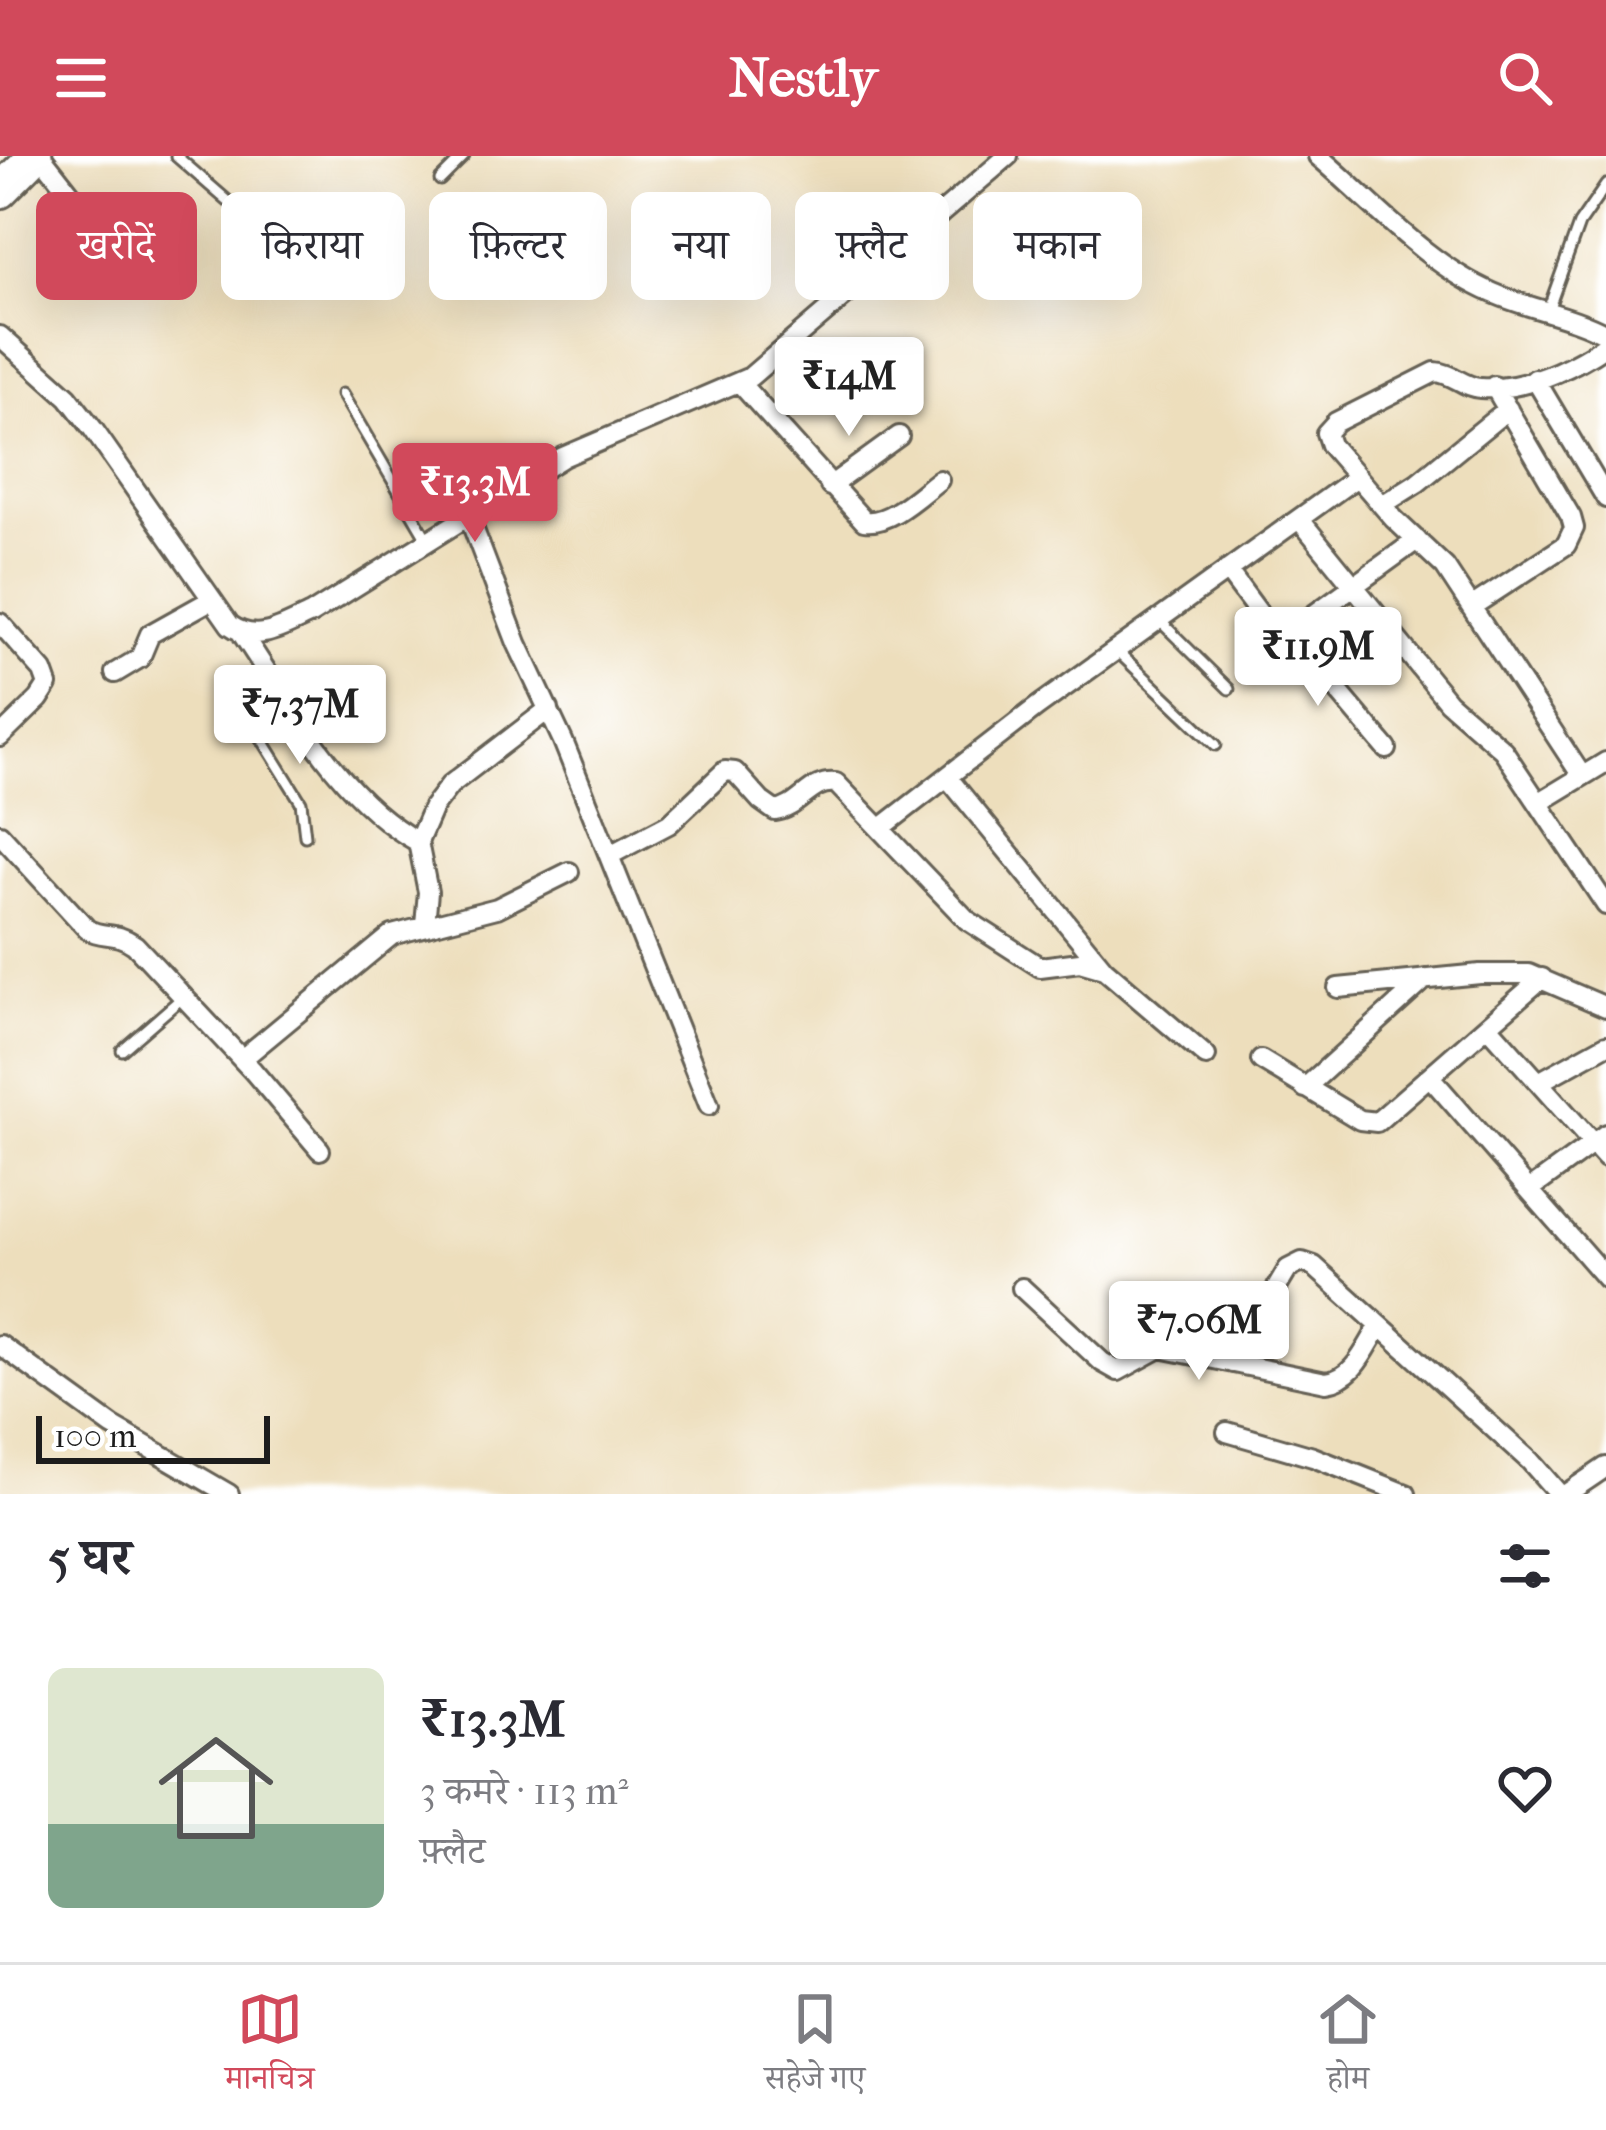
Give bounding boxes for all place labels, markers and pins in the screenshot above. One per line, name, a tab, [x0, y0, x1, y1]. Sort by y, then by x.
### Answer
pin: ₹14M	[778, 337, 920, 439]
pin: ₹13.3M	[377, 443, 573, 545]
pin: ₹11.9M	[1220, 607, 1416, 709]
pin: ₹7.37M	[202, 665, 398, 767]
pin: ₹7.06M	[1101, 1281, 1297, 1383]

